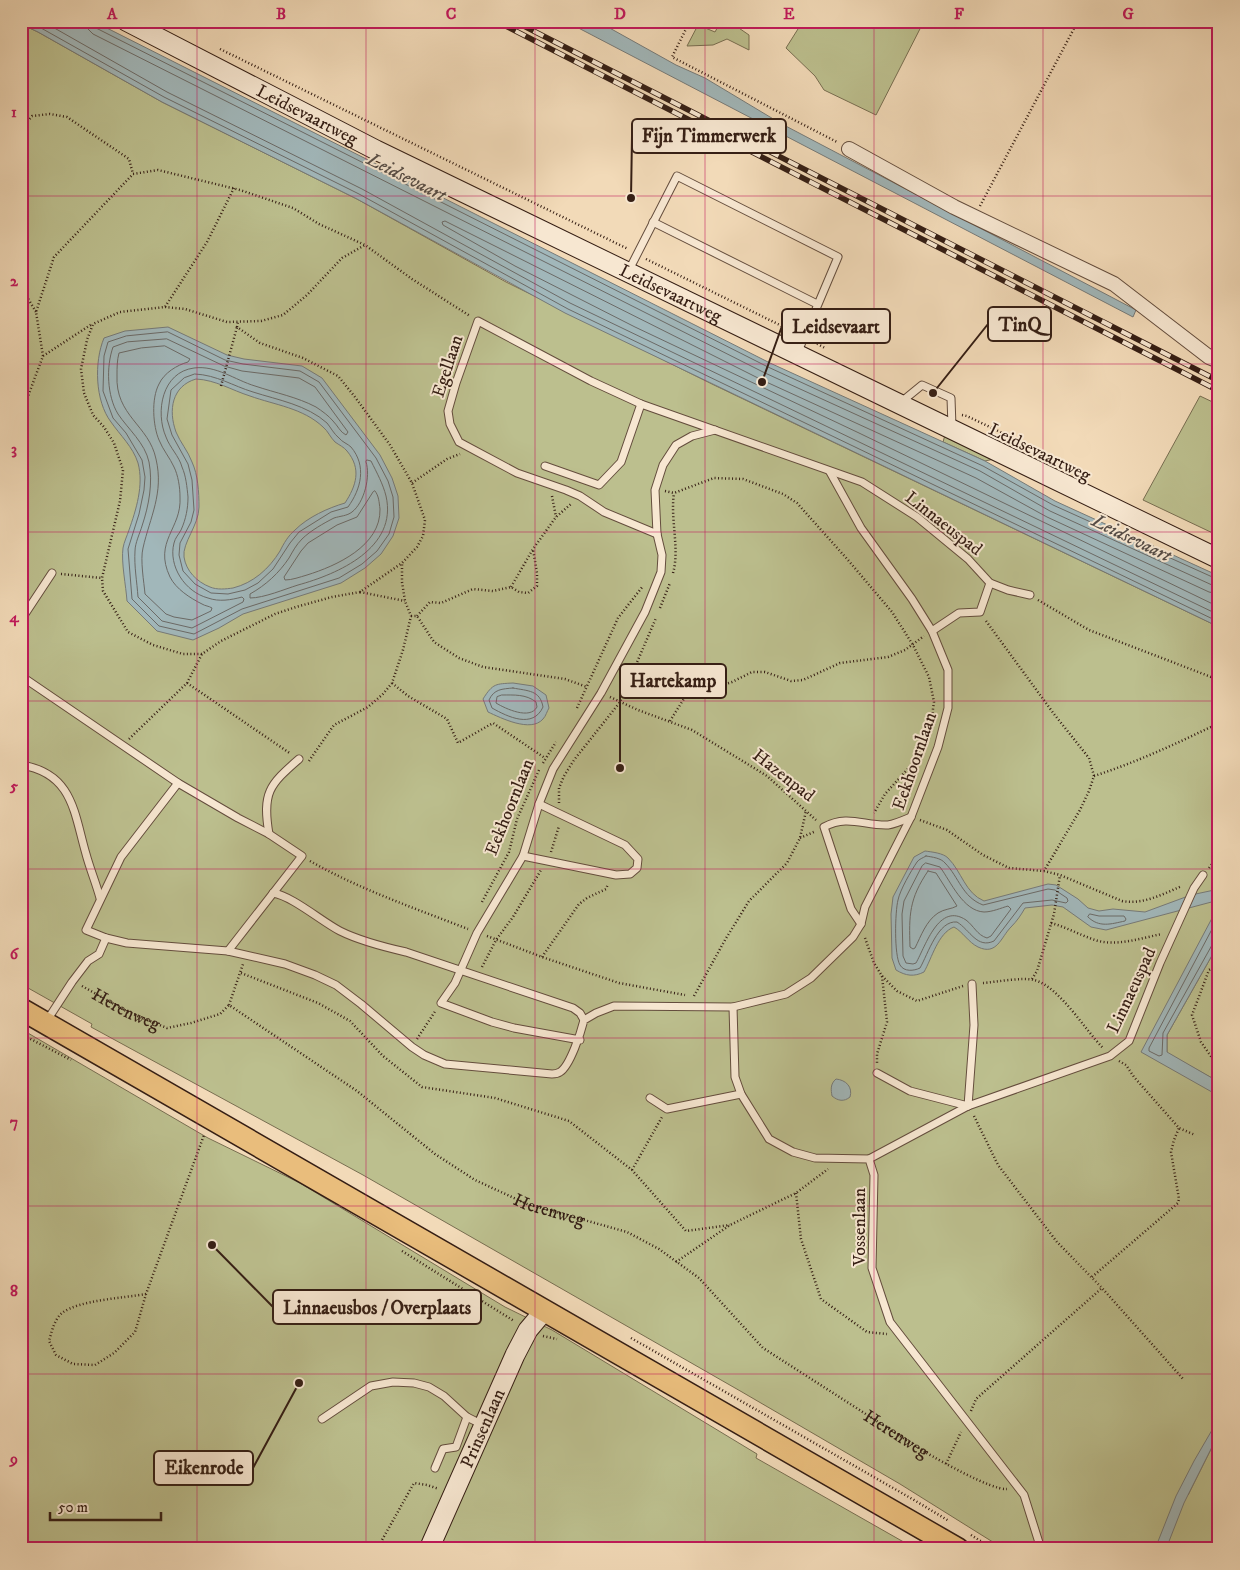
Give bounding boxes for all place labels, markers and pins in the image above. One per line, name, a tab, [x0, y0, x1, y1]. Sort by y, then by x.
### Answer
callout: Fijn Timmerwerk	[632, 119, 786, 153]
callout: TinQ	[988, 307, 1051, 341]
callout: Leidsevaart	[782, 309, 890, 343]
callout: Hartekamp	[620, 664, 726, 698]
callout: Linnaeusbos / Overplaats	[273, 1290, 481, 1324]
callout: Eikenrode	[154, 1451, 253, 1485]

